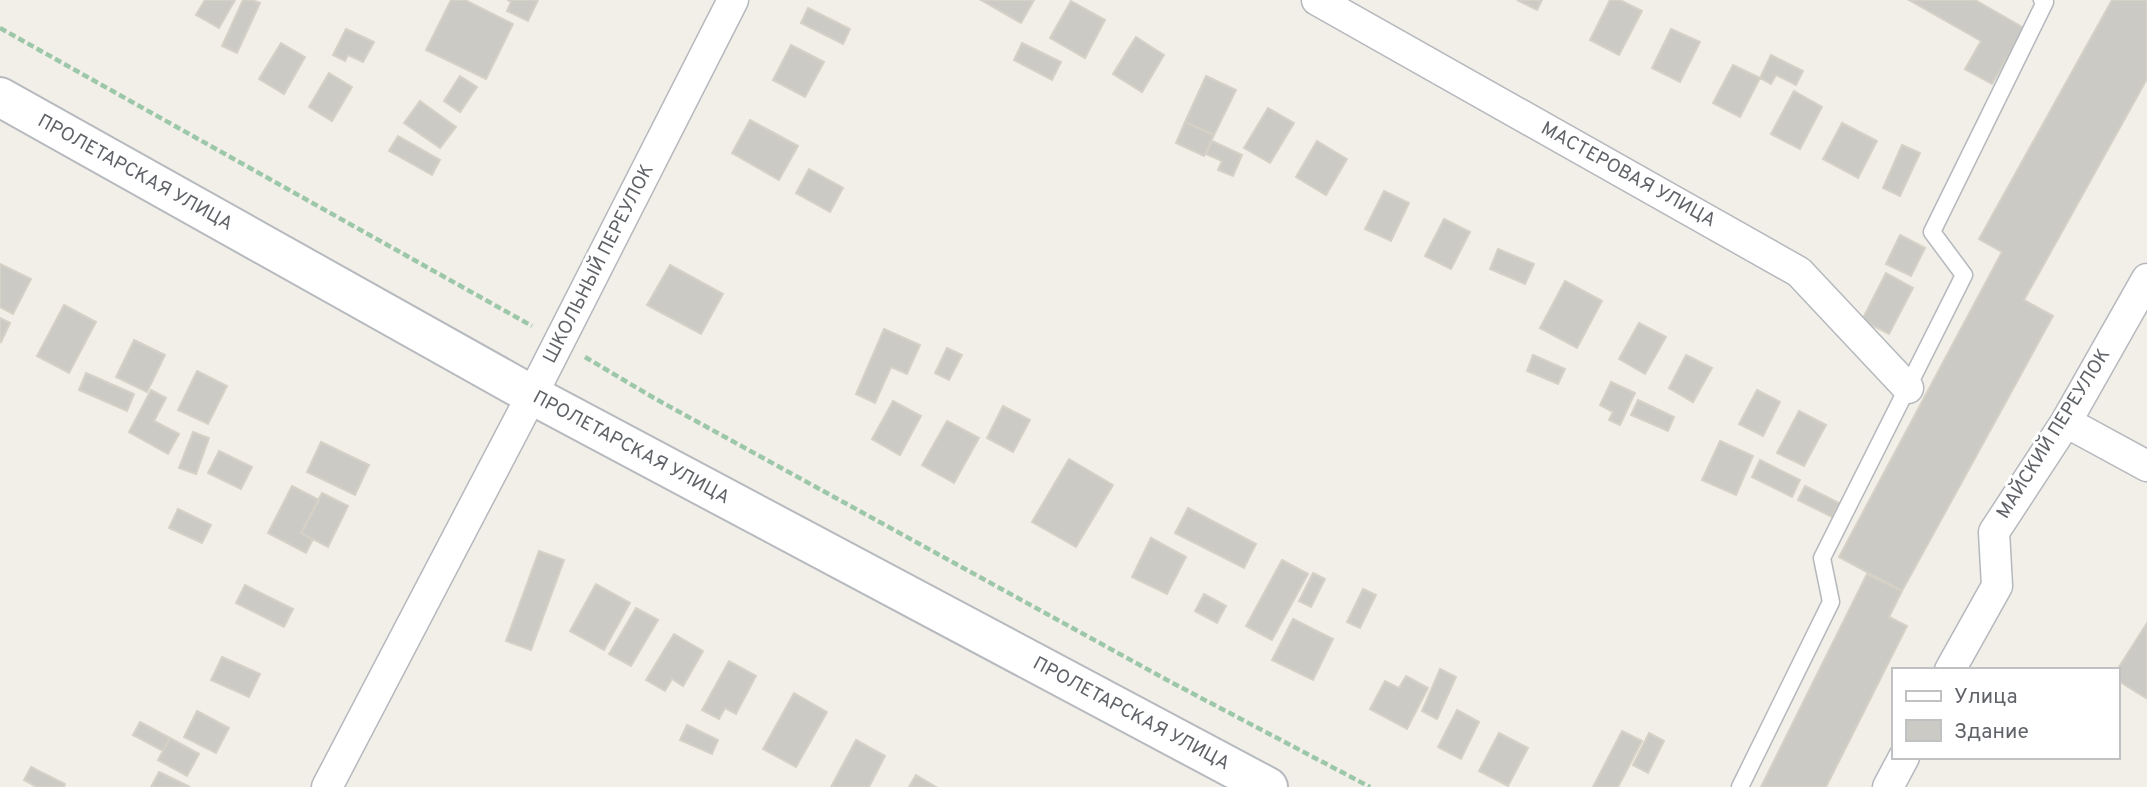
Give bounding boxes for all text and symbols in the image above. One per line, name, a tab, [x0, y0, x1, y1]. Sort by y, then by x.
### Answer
street label: ПРОЛЕТАРСКАЯ УЛИЦА	[33, 109, 237, 237]
street label: МАСТЕРОВАЯ УЛИЦА	[1536, 117, 1720, 233]
street label: ШКОЛЬНЫЙ ПЕРЕУЛОК	[537, 160, 660, 368]
street label: МАЙСКИЙ ПЕРЕУЛОК	[1991, 344, 2116, 524]
street label: ПРОЛЕТАРСКАЯ УЛИЦА	[528, 386, 734, 510]
street label: ПРОЛЕТАРСКАЯ УЛИЦА	[1028, 652, 1234, 776]
legend	[1892, 668, 2119, 759]
text: Улица	[1954, 684, 2018, 711]
text: Здание	[1954, 719, 2029, 746]

